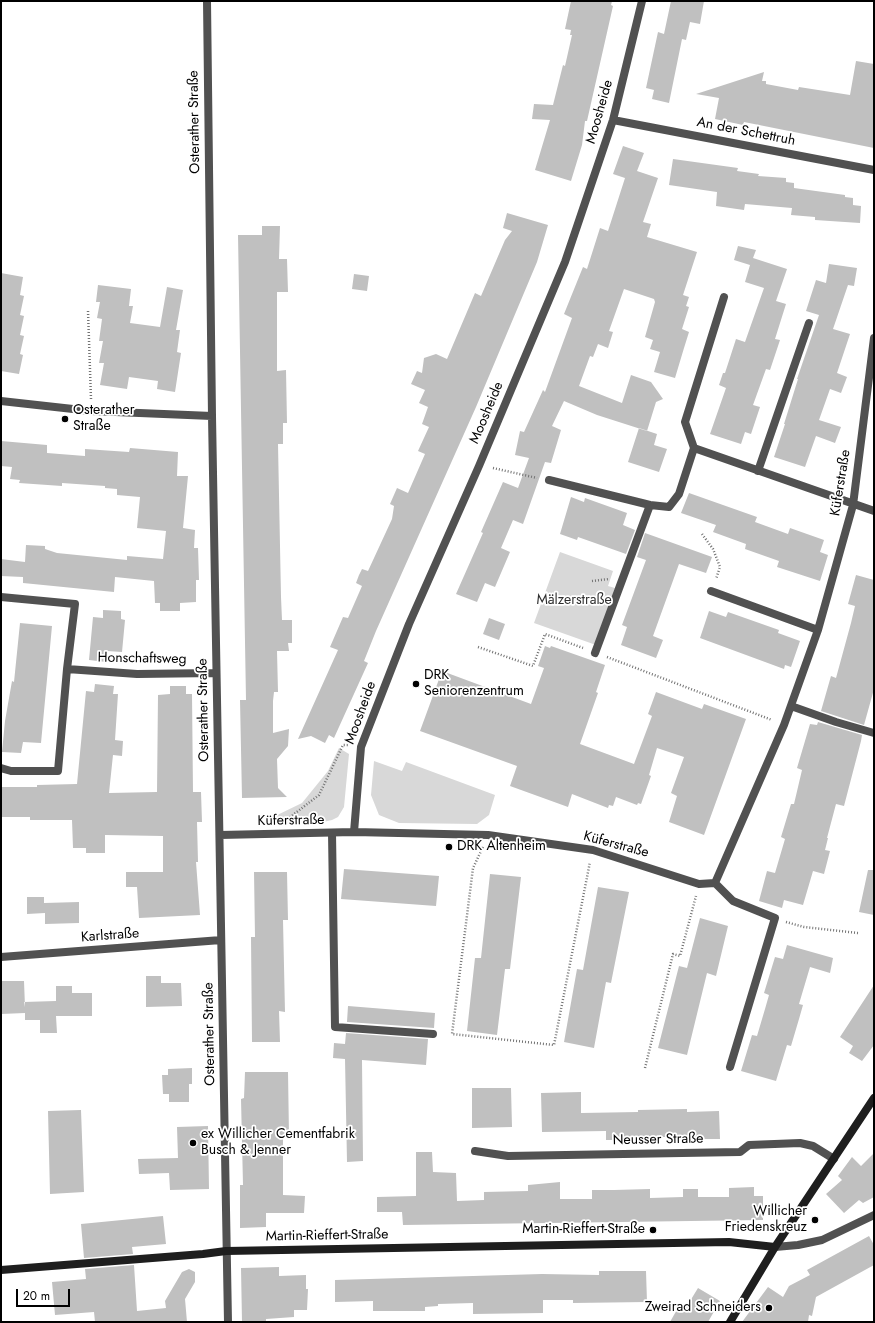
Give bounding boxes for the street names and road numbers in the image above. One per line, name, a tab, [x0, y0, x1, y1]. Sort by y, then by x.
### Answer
street label: Osterather Straße	[186, 70, 204, 174]
street label: Moosheide	[583, 78, 617, 146]
street label: An der Schettruh	[695, 114, 797, 150]
street label: Moosheide	[466, 379, 508, 447]
street label: Küferstraße	[827, 449, 855, 517]
street label: Honschaftsweg	[97, 650, 187, 668]
street label: Osterather Straße	[195, 658, 213, 762]
street label: Moosheide	[342, 679, 380, 747]
street label: Küferstraße	[257, 812, 325, 830]
street label: Küferstraße	[581, 828, 651, 862]
street label: Karlstraße	[80, 926, 140, 946]
street label: Osterather Straße	[201, 982, 219, 1086]
street label: Neusser Straße	[613, 1131, 703, 1149]
street label: Martin-Rieffert-Straße	[265, 1227, 389, 1245]

